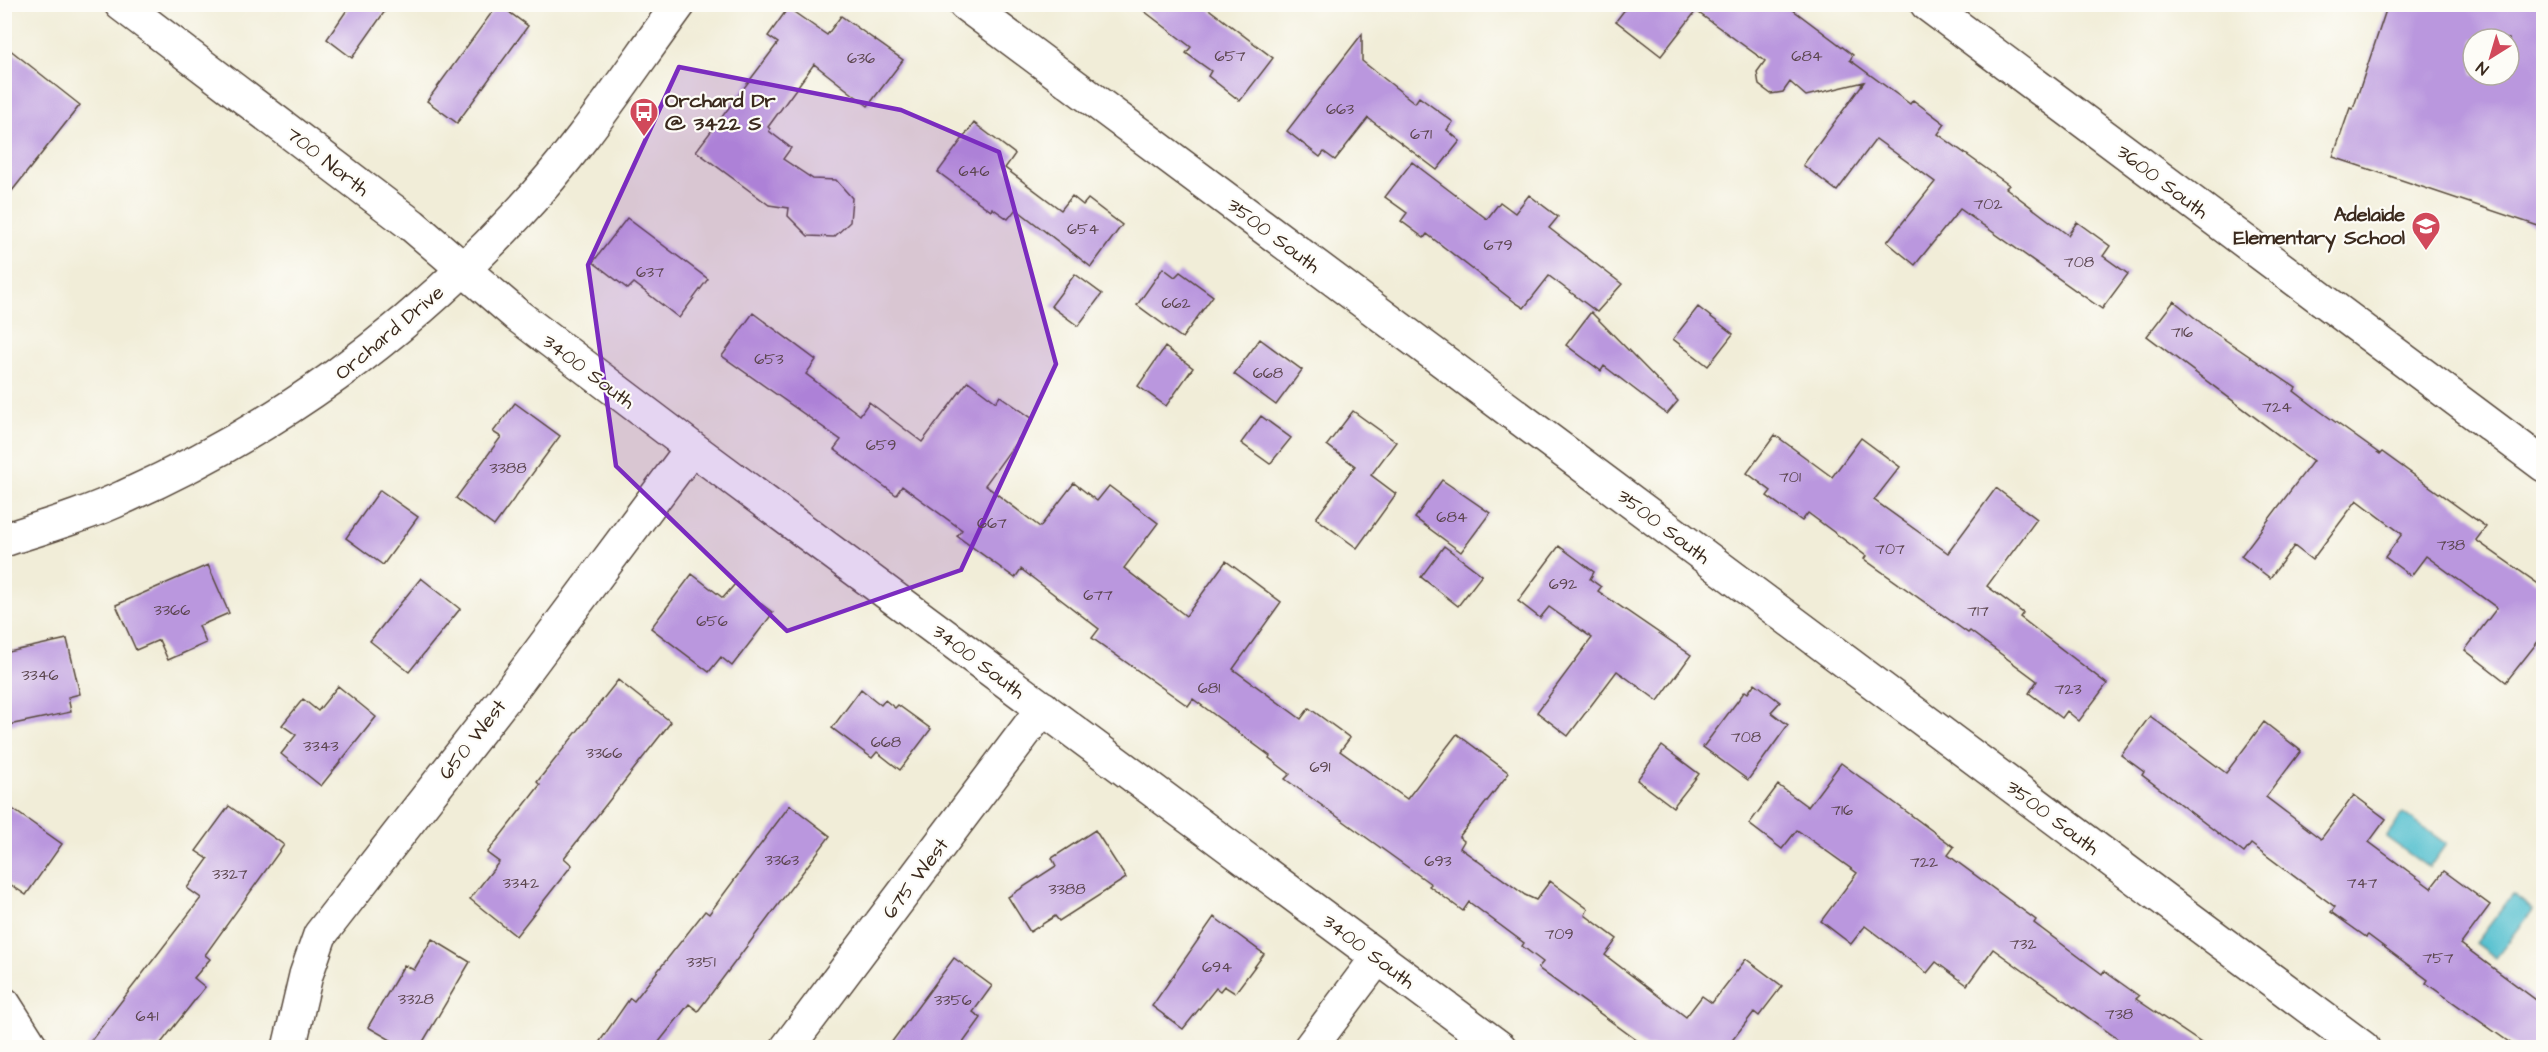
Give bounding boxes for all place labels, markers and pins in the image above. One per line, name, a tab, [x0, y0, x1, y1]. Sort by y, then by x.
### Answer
place label: Orchard Dr @ 3422 S	[665, 87, 776, 138]
bus stop icon: Orchard Dr @ 3422 S	[628, 96, 660, 138]
place label: Adelaide Elementary School	[2233, 201, 2405, 253]
school or university icon: Adelaide Elementary School	[2410, 210, 2442, 252]

